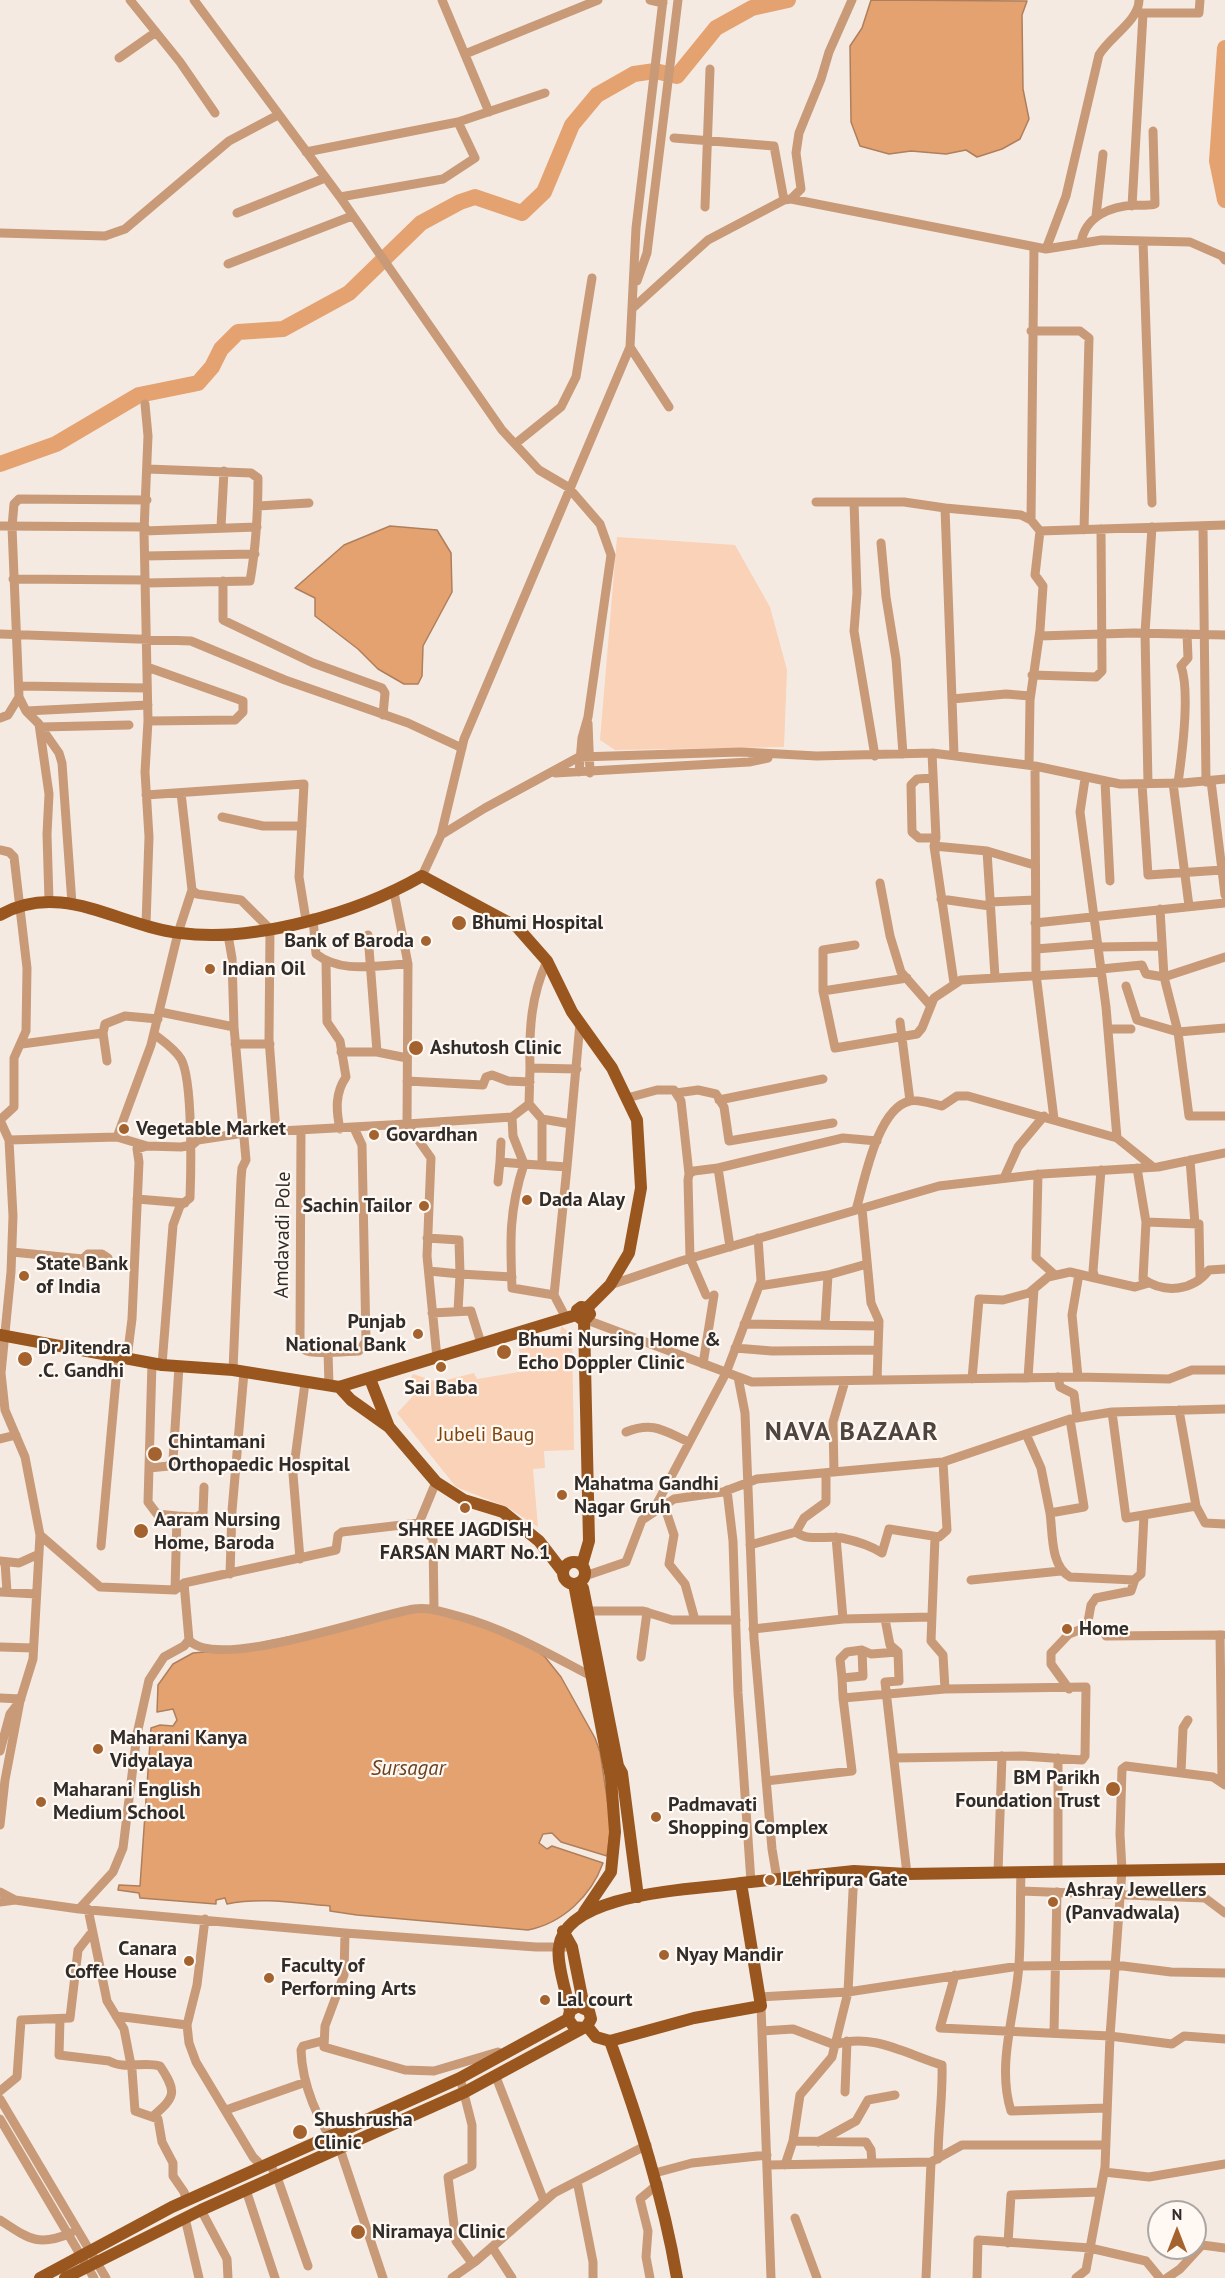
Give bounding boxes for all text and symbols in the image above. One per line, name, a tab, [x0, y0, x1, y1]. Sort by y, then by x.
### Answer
place label: Bhumi Hospital	[472, 911, 603, 935]
marker: Bhumi Hospital	[450, 914, 468, 932]
place label: Bank of Baroda	[284, 929, 414, 953]
marker: Bank of Baroda	[419, 934, 433, 948]
place label: Indian Oil	[222, 957, 305, 981]
marker: Indian Oil	[203, 962, 217, 976]
place label: Ashutosh Clinic	[430, 1036, 562, 1060]
marker: Ashutosh Clinic	[407, 1039, 425, 1057]
place label: Vegetable Market	[136, 1117, 286, 1141]
marker: Vegetable Market	[117, 1122, 131, 1136]
place label: Govardhan	[386, 1123, 478, 1147]
marker: Govardhan	[367, 1128, 381, 1142]
street label: Amdavadi Pole	[270, 1171, 296, 1299]
place label: Dada Alay	[539, 1188, 625, 1212]
marker: Dada Alay	[520, 1193, 534, 1207]
place label: Sachin Tailor	[302, 1194, 412, 1218]
marker: Sachin Tailor	[417, 1199, 431, 1213]
place label: State Bank of India	[36, 1252, 128, 1299]
marker: State Bank of India	[17, 1269, 31, 1283]
place label: Punjab National Bank	[286, 1310, 406, 1357]
marker: Punjab National Bank	[411, 1327, 425, 1341]
place label: Bhumi Nursing Home & Echo Doppler Clinic	[518, 1328, 721, 1375]
place label: Dr Jitendra .C. Gandhi	[38, 1336, 131, 1383]
marker: Bhumi Nursing Home & Echo Doppler Clinic	[495, 1343, 513, 1361]
marker: Dr Jitendra .C. Gandhi	[16, 1350, 34, 1368]
marker: Sai Baba	[434, 1360, 448, 1374]
place label: Sai Baba	[404, 1376, 478, 1400]
district label: NAVA BAZAAR	[765, 1417, 939, 1449]
park label: Jubeli Baug	[437, 1423, 535, 1447]
place label: Chintamani Orthopaedic Hospital	[168, 1430, 350, 1477]
marker: Chintamani Orthopaedic Hospital	[146, 1445, 164, 1463]
place label: Mahatma Gandhi Nagar Gruh	[574, 1472, 719, 1519]
marker: Mahatma Gandhi Nagar Gruh	[555, 1488, 569, 1502]
marker: SHREE JAGDISH FARSAN MART No.1	[458, 1501, 472, 1515]
place label: Aaram Nursing Home, Baroda	[154, 1508, 280, 1555]
place label: SHREE JAGDISH FARSAN MART No.1	[380, 1518, 550, 1565]
marker: Aaram Nursing Home, Baroda	[132, 1522, 150, 1540]
place label: Home	[1079, 1617, 1129, 1641]
marker: Home	[1060, 1622, 1074, 1636]
place label: Maharani Kanya Vidyalaya	[110, 1726, 247, 1773]
marker: Maharani Kanya Vidyalaya	[91, 1742, 105, 1756]
water label: Sursagar	[371, 1756, 445, 1782]
place label: BM Parikh Foundation Trust	[955, 1766, 1100, 1813]
place label: Maharani English Medium School	[53, 1778, 201, 1825]
marker: BM Parikh Foundation Trust	[1104, 1780, 1122, 1798]
place label: Padmavati Shopping Complex	[668, 1793, 828, 1840]
marker: Maharani English Medium School	[34, 1795, 48, 1809]
marker: Padmavati Shopping Complex	[649, 1810, 663, 1824]
place label: Lehripura Gate	[782, 1868, 908, 1892]
marker: Lehripura Gate	[763, 1873, 777, 1887]
place label: Ashray Jewellers (Panvadwala)	[1065, 1878, 1207, 1925]
marker: Ashray Jewellers (Panvadwala)	[1046, 1895, 1060, 1909]
place label: Canara Coffee House	[65, 1937, 177, 1984]
place label: Nyay Mandir	[676, 1943, 783, 1967]
marker: Nyay Mandir	[657, 1948, 671, 1962]
marker: Canara Coffee House	[182, 1954, 196, 1968]
place label: Faculty of Performing Arts	[281, 1954, 416, 2001]
marker: Faculty of Performing Arts	[262, 1971, 276, 1985]
place label: Lal court	[557, 1988, 633, 2012]
marker: Lal court	[538, 1993, 552, 2007]
place label: Shushrusha Clinic	[314, 2108, 413, 2155]
marker: Shushrusha Clinic	[291, 2123, 309, 2141]
north arrow	[1147, 2200, 1207, 2260]
text: N	[1172, 2204, 1182, 2224]
place label: Niramaya Clinic	[372, 2220, 505, 2244]
marker: Niramaya Clinic	[349, 2223, 367, 2241]

